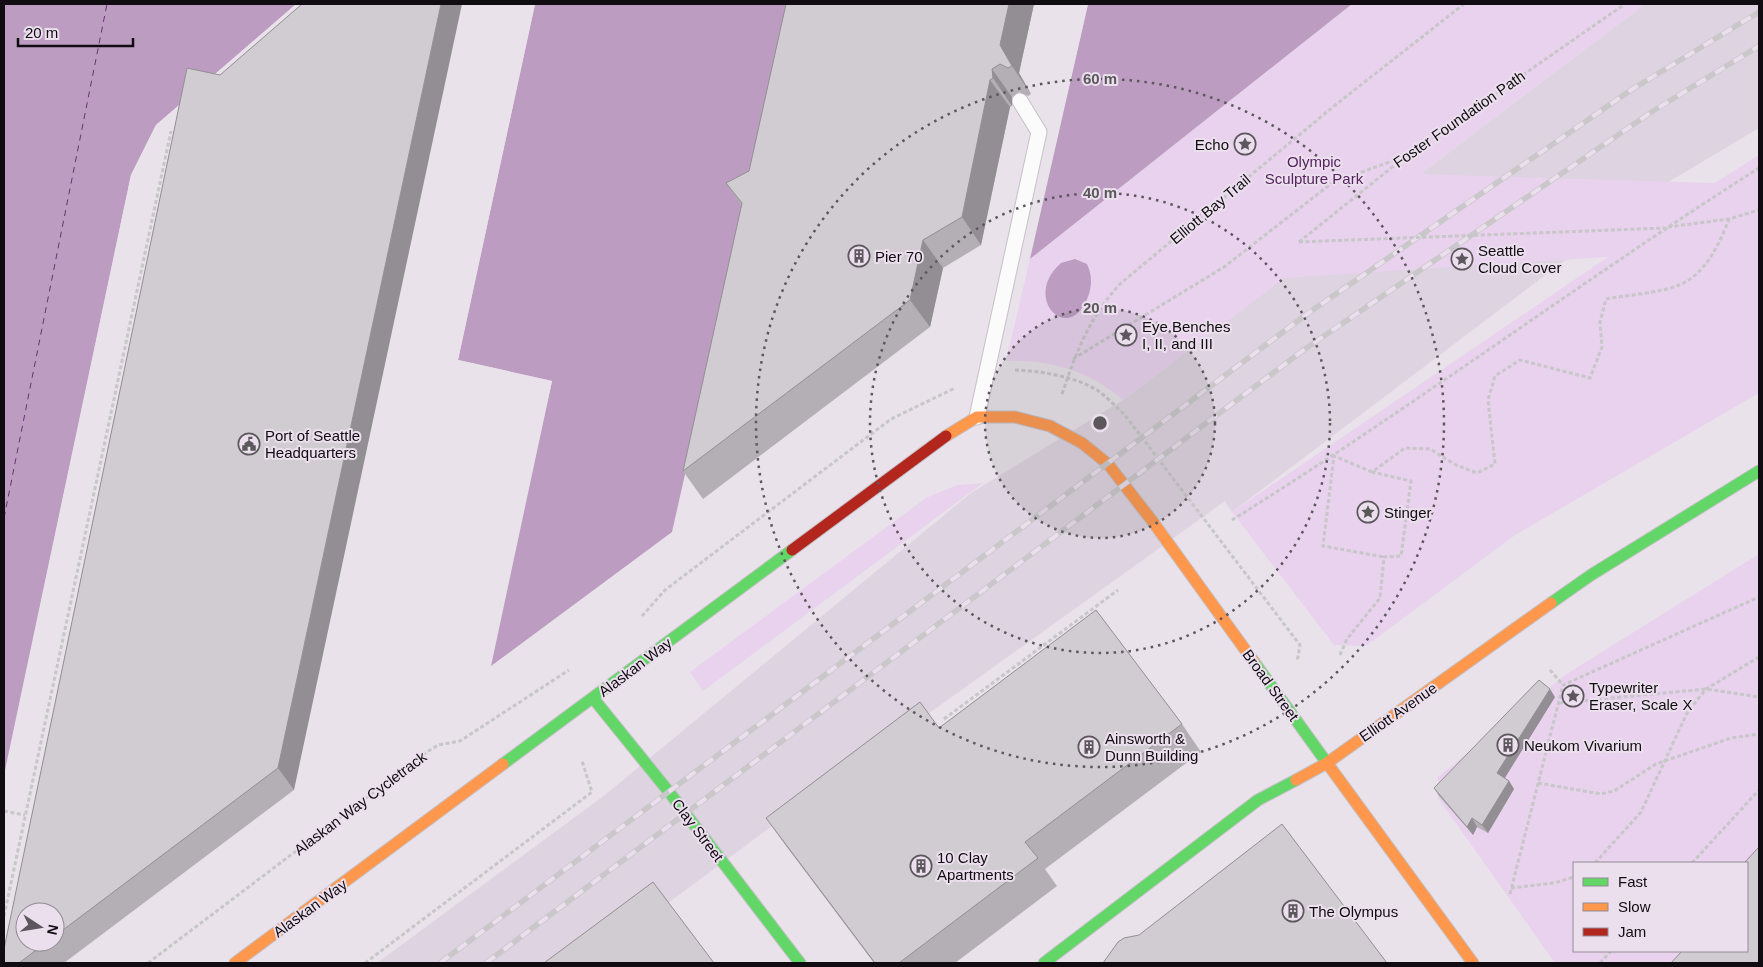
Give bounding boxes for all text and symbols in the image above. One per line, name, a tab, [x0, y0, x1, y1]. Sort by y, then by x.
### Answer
scale bar	[18, 15, 132, 47]
text: 20 m	[25, 24, 58, 41]
street label: Foster Foundation Path	[1390, 67, 1528, 171]
text: 60 m	[1083, 70, 1117, 87]
place icon: Echo	[1233, 132, 1257, 156]
place label: Echo	[1195, 136, 1229, 153]
park label: Olympic Sculpture Park	[1265, 153, 1364, 187]
street label: Elliott Bay Trail	[1167, 171, 1253, 247]
text: 40 m	[1083, 184, 1117, 201]
place label: Seattle Cloud Cover	[1478, 242, 1561, 276]
building icon: Pier 70	[847, 244, 871, 268]
place icon: Seattle Cloud Cover	[1450, 247, 1474, 271]
place label: Pier 70	[875, 248, 923, 265]
text: 20 m	[1083, 299, 1117, 316]
place label: Eye Benches I, II, and III	[1142, 318, 1230, 352]
place icon: Eye Benches I, II, and III	[1114, 323, 1138, 347]
centre of rings	[1091, 414, 1109, 432]
place label: Port of Seattle Headquarters	[265, 427, 360, 461]
public building icon: Port of Seattle Headquarters	[237, 432, 261, 456]
place icon: Stinger	[1356, 500, 1380, 524]
place label: Stinger	[1384, 504, 1432, 521]
street label: Alaskan Way	[595, 634, 675, 700]
street label: Broad Street	[1239, 646, 1303, 725]
street label: Elliott Avenue	[1356, 679, 1440, 745]
place label: Typewriter Eraser, Scale X	[1589, 679, 1692, 713]
place icon: Typewriter Eraser, Scale X	[1561, 684, 1585, 708]
place label: Ainsworth & Dunn Building	[1105, 730, 1198, 764]
building icon: Neukom Vivarium	[1496, 733, 1520, 757]
building icon: Ainsworth & Dunn Building	[1077, 735, 1101, 759]
place label: Neukom Vivarium	[1524, 737, 1642, 754]
street label: Alaskan Way Cycletrack	[291, 747, 430, 858]
street label: Clay Street	[669, 795, 728, 865]
place label: 10 Clay Apartments	[937, 849, 1014, 883]
building icon: 10 Clay Apartments	[909, 854, 933, 878]
legend	[1573, 862, 1748, 952]
text: Fast	[1618, 873, 1648, 890]
street label: Alaskan Way	[270, 875, 351, 940]
text: Slow	[1618, 898, 1651, 915]
building icon: The Olympus	[1281, 899, 1305, 923]
north arrow	[15, 902, 65, 952]
place label: The Olympus	[1309, 903, 1398, 920]
text: N	[44, 923, 62, 936]
text: Jam	[1618, 923, 1646, 940]

